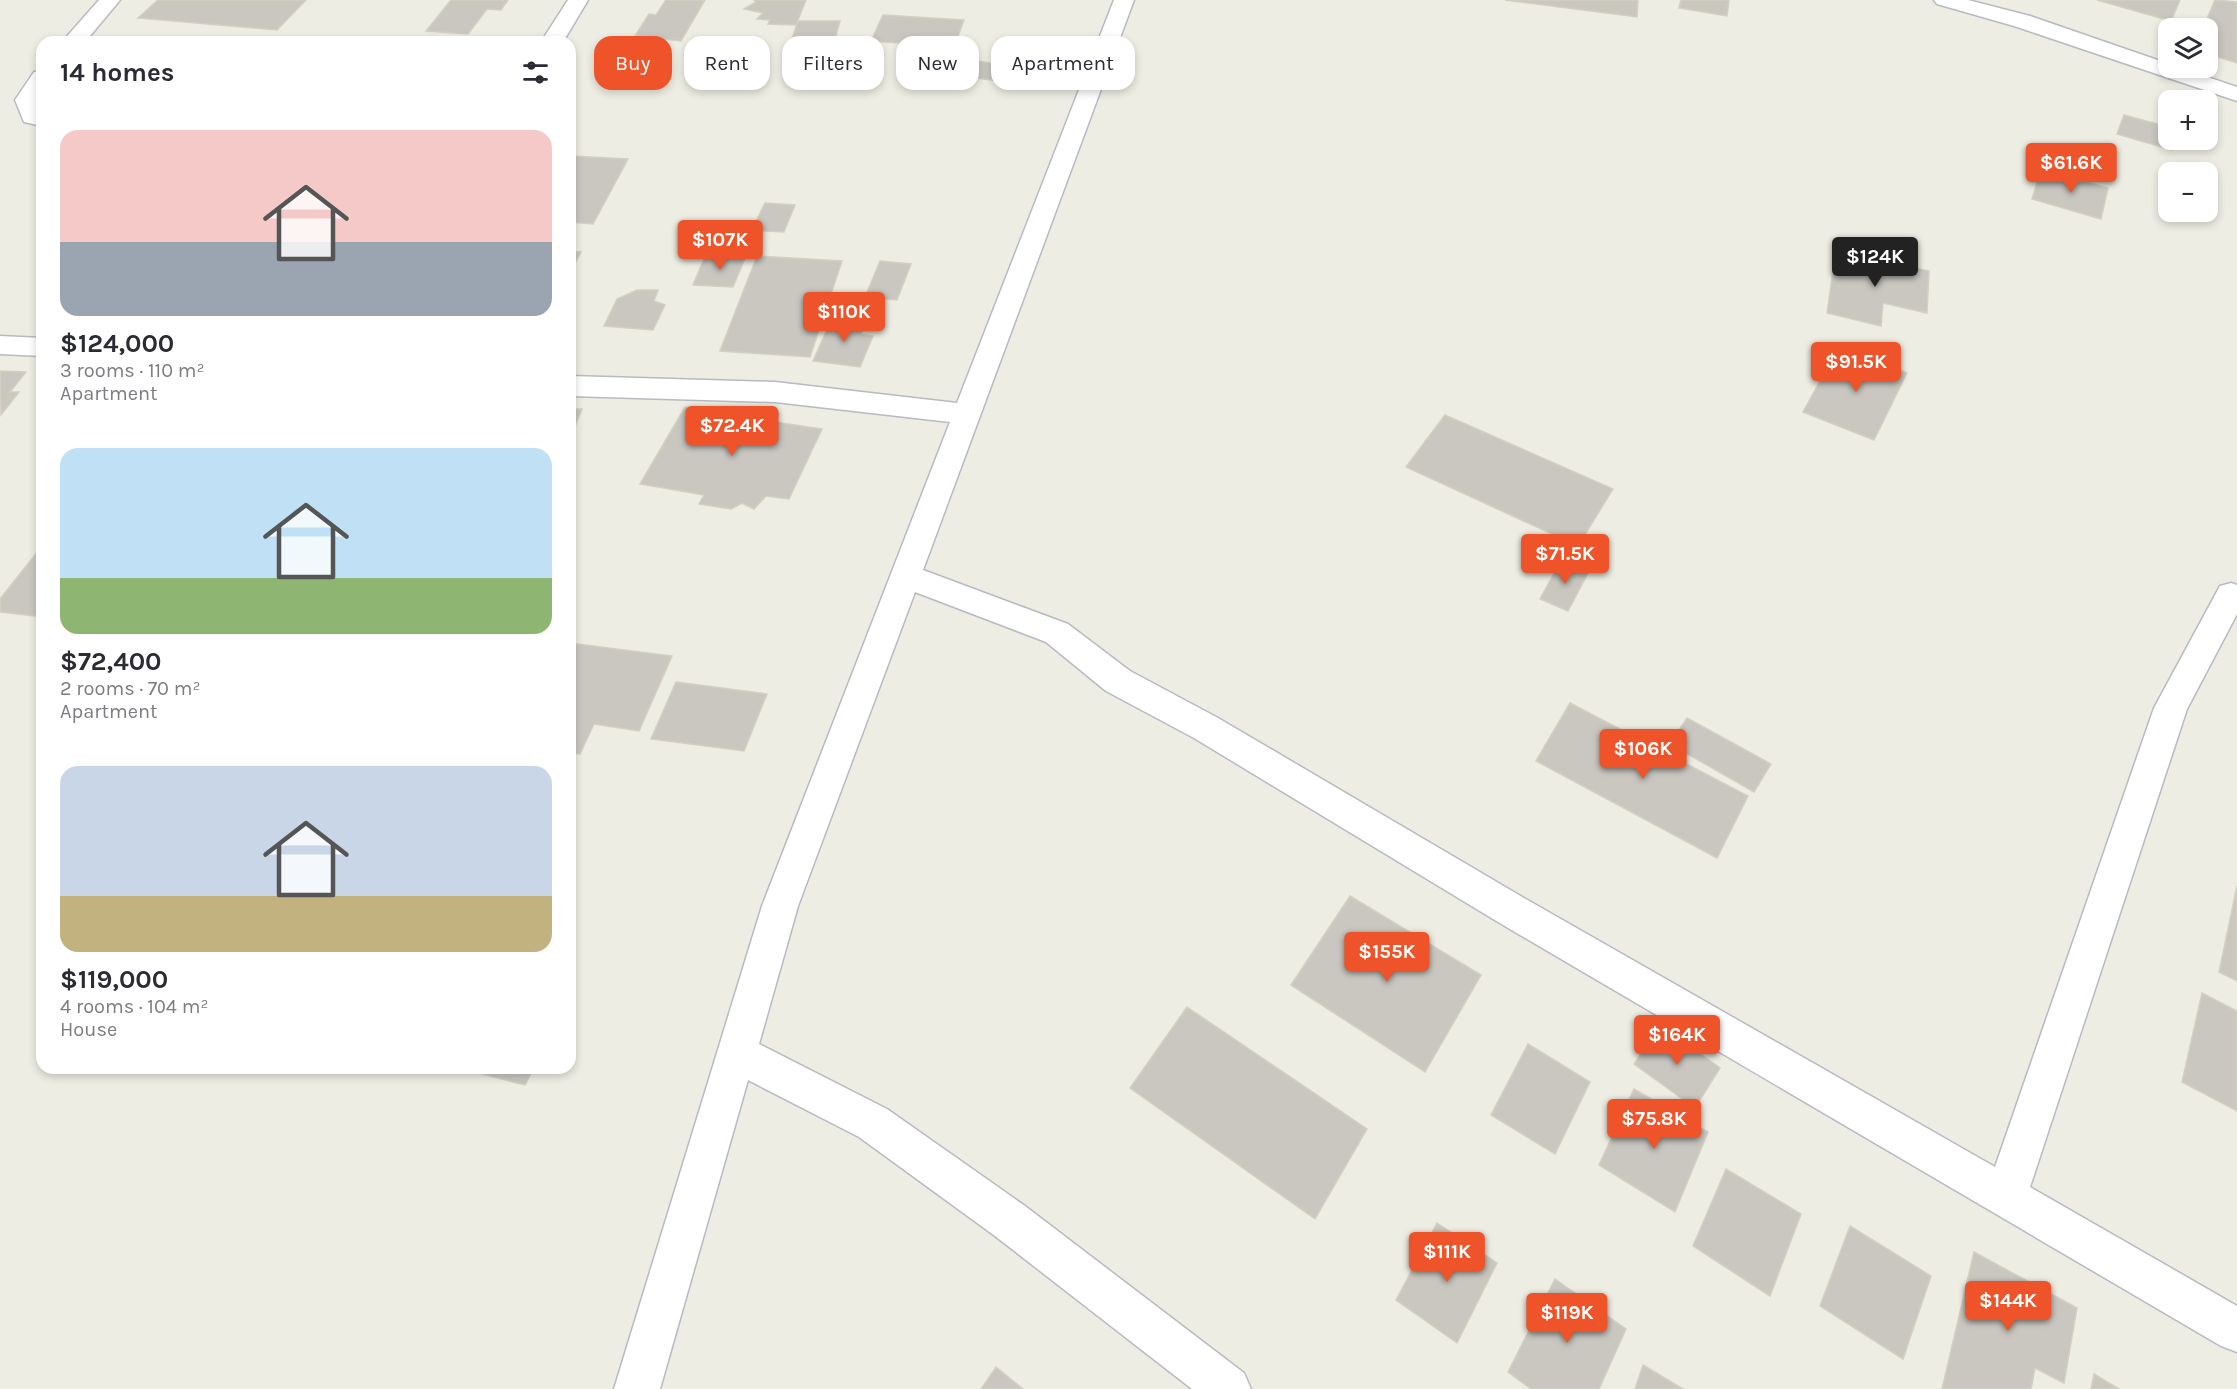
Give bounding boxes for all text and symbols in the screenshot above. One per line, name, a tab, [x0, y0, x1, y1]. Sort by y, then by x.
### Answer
map controls	[2158, 18, 2218, 222]
button: layers	[2158, 18, 2218, 78]
chip: Buy	[594, 36, 672, 90]
chip: Rent	[684, 36, 770, 90]
chip: Filters	[782, 36, 884, 90]
chip: New	[896, 36, 979, 90]
chip: Apartment	[991, 36, 1135, 90]
icon: filters	[519, 56, 552, 89]
text: 14 homes	[60, 57, 174, 88]
button: +	[2158, 90, 2218, 150]
pin: $61.6K	[2022, 143, 2120, 194]
text: $61.6K	[2040, 151, 2102, 174]
button: −	[2158, 162, 2218, 222]
icon: home	[252, 169, 360, 277]
pin: $107K	[678, 220, 762, 271]
text: $107K	[692, 228, 748, 251]
pin: $124K	[1833, 237, 1917, 288]
text: $124K	[1846, 245, 1904, 268]
pin: $110K	[802, 292, 886, 343]
text: $110K	[817, 300, 871, 323]
text: $124,000	[60, 328, 174, 359]
pin: $91.5K	[1807, 342, 1905, 393]
text: $91.5K	[1825, 350, 1887, 373]
text: 3 rooms · 110 m²	[60, 359, 205, 382]
text: Apartment	[60, 382, 158, 405]
pin: $72.4K	[683, 406, 781, 457]
text: $72.4K	[699, 414, 765, 437]
icon: home	[252, 487, 360, 595]
pin: $71.5K	[1516, 534, 1614, 585]
text: $71.5K	[1535, 542, 1595, 565]
text: $72,400	[60, 646, 162, 677]
text: 2 rooms · 70 m²	[60, 677, 200, 700]
text: Apartment	[60, 700, 158, 723]
pin: $106K	[1601, 729, 1685, 780]
text: $106K	[1614, 737, 1672, 760]
icon: home	[252, 805, 360, 913]
pin: $155K	[1345, 932, 1429, 983]
text: $155K	[1358, 940, 1416, 963]
text: $119,000	[60, 964, 168, 995]
text: 4 rooms · 104 m²	[60, 995, 208, 1018]
pin: $164K	[1635, 1015, 1719, 1066]
text: House	[60, 1018, 117, 1041]
text: $164K	[1648, 1023, 1706, 1046]
pin: $75.8K	[1605, 1099, 1703, 1150]
text: $75.8K	[1621, 1107, 1687, 1130]
pin: $111K	[1405, 1232, 1489, 1283]
text: $111K	[1423, 1240, 1471, 1263]
pin: $144K	[1966, 1281, 2050, 1332]
text: $144K	[1979, 1289, 2037, 1312]
pin: $119K	[1525, 1293, 1609, 1344]
text: $119K	[1540, 1301, 1594, 1324]

